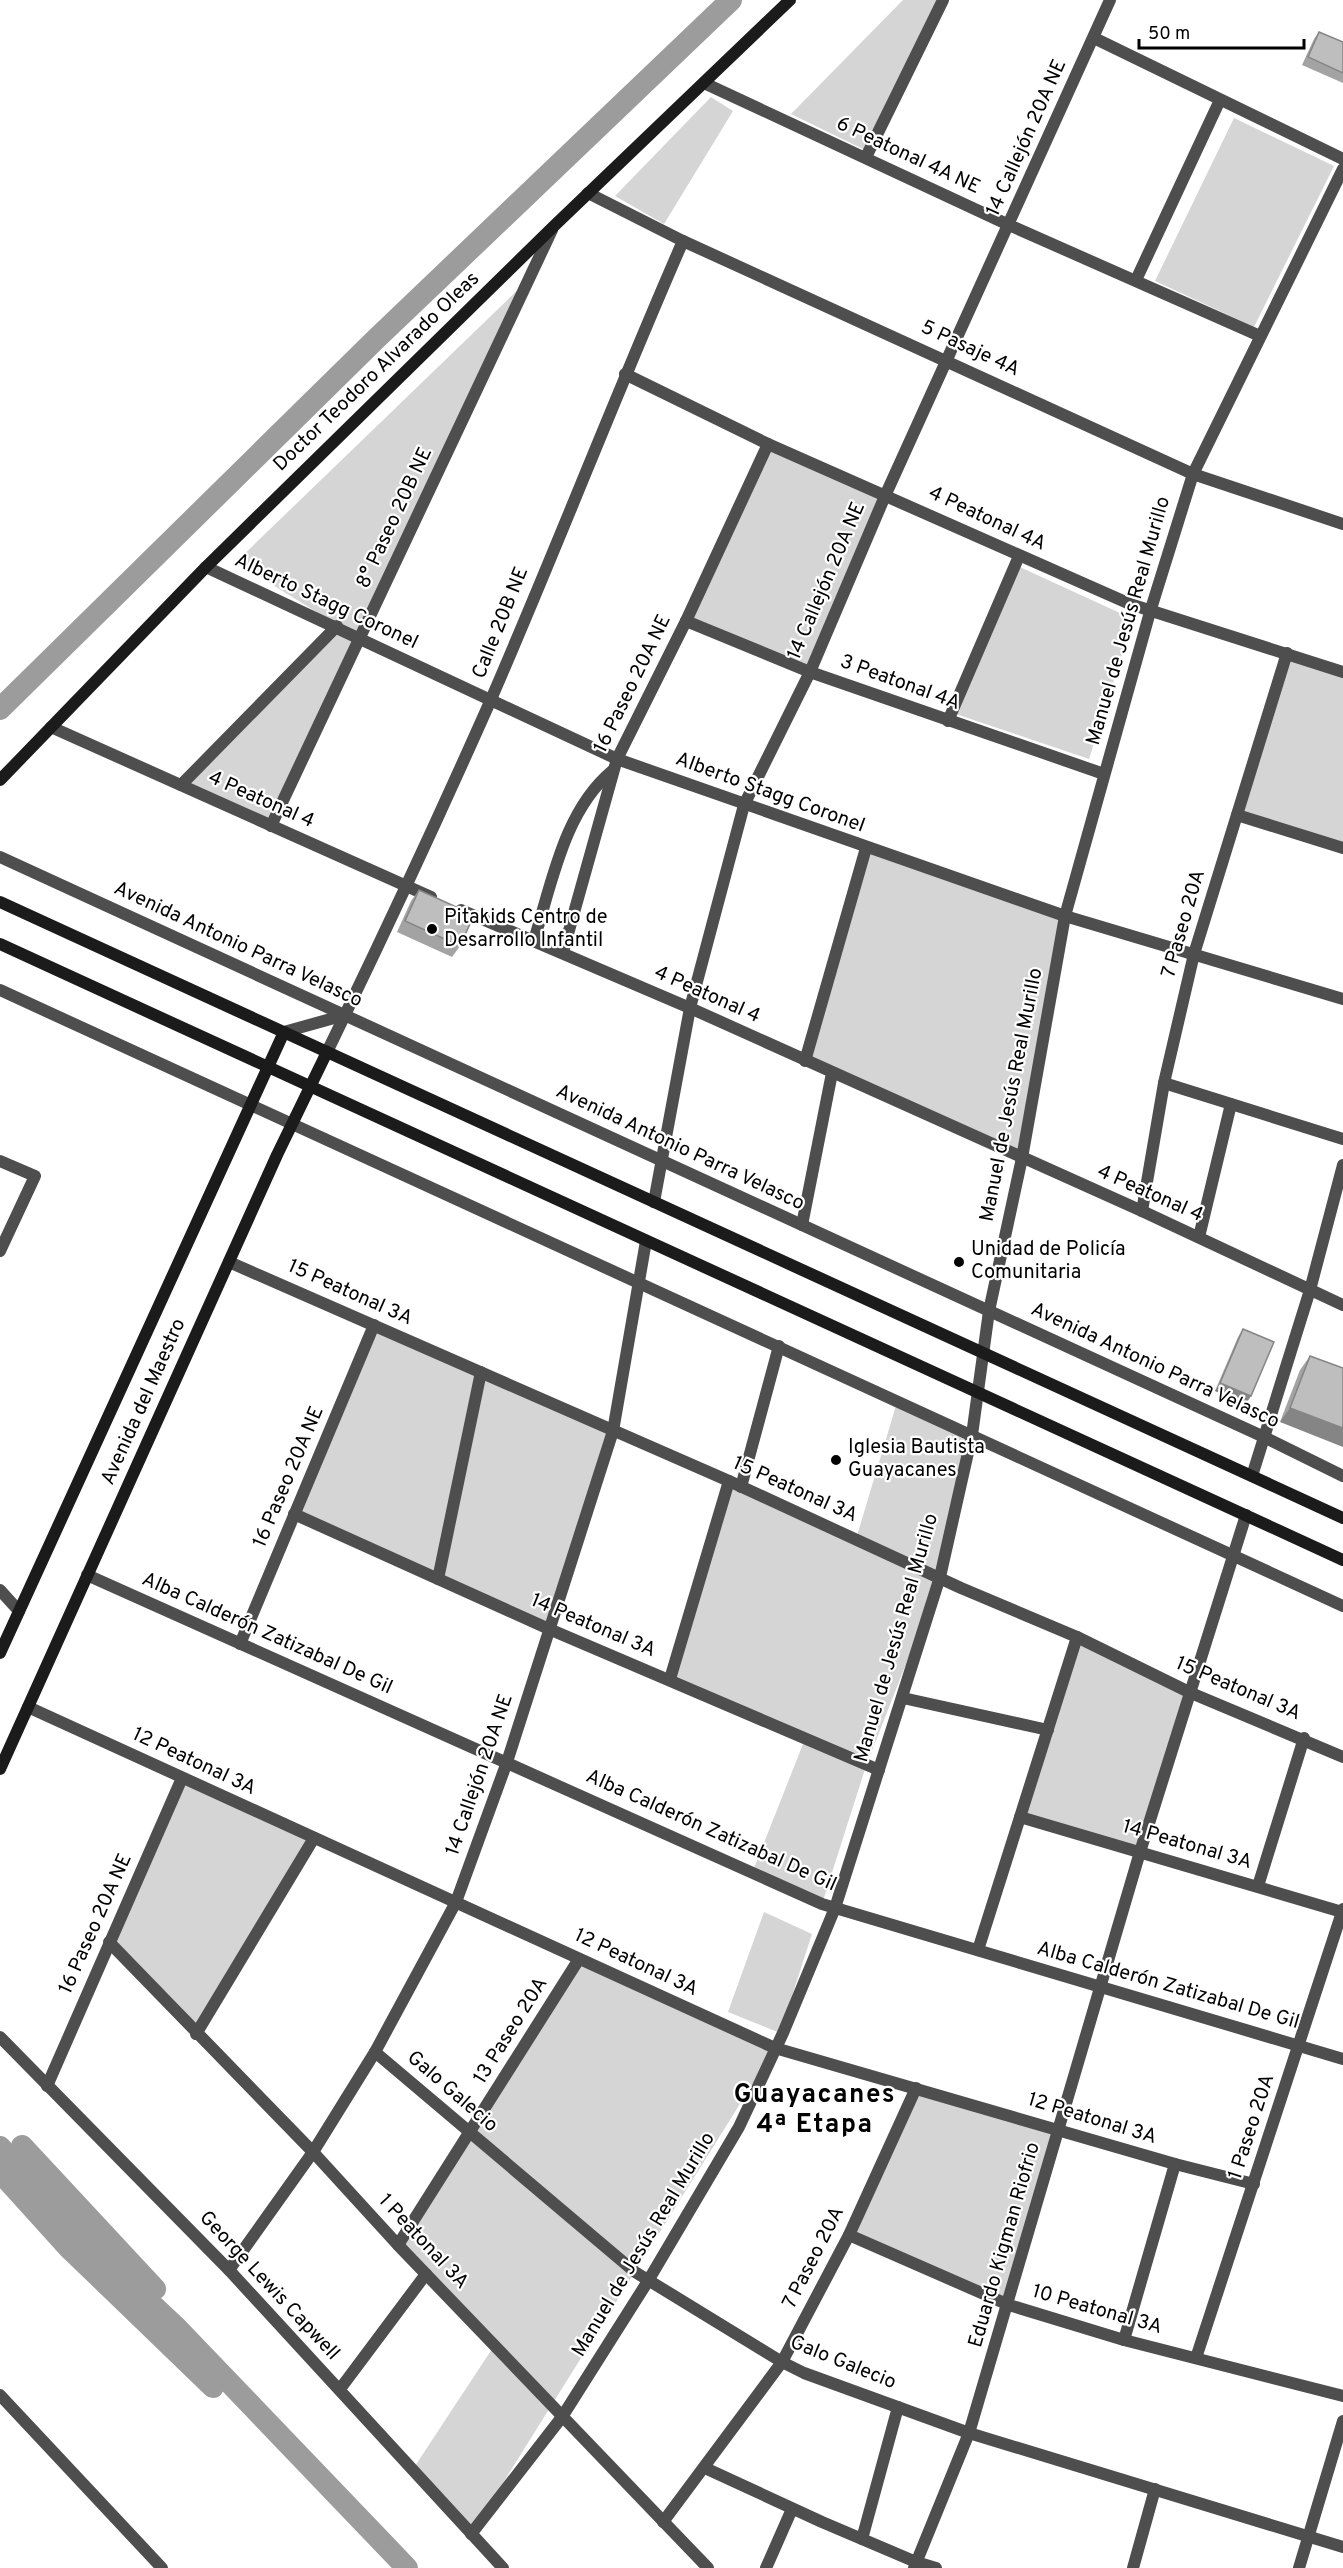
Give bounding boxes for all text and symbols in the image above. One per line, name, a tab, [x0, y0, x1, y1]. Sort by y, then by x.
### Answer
scale bar	[1139, 12, 1304, 50]
text: 50 m	[1148, 23, 1190, 46]
street label: 14 Callejón 20A NE	[981, 55, 1073, 221]
street label: 6 Peatonal 4A NE	[832, 111, 984, 201]
street label: Doctor Teodoro Alvarado Oleas	[268, 266, 486, 478]
street label: 5 Pasaje 4A	[916, 315, 1024, 383]
street label: 8° Paseo 20B NE	[351, 443, 439, 593]
street label: 4 Peatonal 4A	[924, 480, 1050, 558]
street label: Manuel de Jesús Real Murillo	[1081, 493, 1177, 749]
street label: 14 Callejón 20A NE	[782, 498, 872, 664]
street label: Alberto Stagg Coronel	[230, 548, 422, 656]
street label: Calle 20B NE	[467, 563, 535, 683]
street label: 16 Paseo 20A NE	[588, 610, 678, 758]
street label: 3 Peatonal 4A	[836, 649, 964, 717]
street label: Alberto Stagg Coronel	[672, 747, 868, 839]
street label: 4 Peatonal 4	[204, 765, 318, 835]
street label: 7 Paseo 20A	[1156, 867, 1212, 981]
street label: Avenida Antonio Parra Velasco	[109, 876, 367, 1014]
place label: Pitakids Centro de Desarrollo Infantil	[444, 905, 607, 954]
marker: Pitakids Centro de Desarrollo Infantil	[425, 922, 439, 936]
street label: 4 Peatonal 4	[650, 960, 764, 1030]
street label: Manuel de Jesús Real Murillo	[975, 966, 1049, 1224]
street label: Avenida Antonio Parra Velasco	[551, 1079, 809, 1217]
street label: 4 Peatonal 4	[1093, 1159, 1207, 1229]
place label: Unidad de Policía Comunitaria	[971, 1237, 1126, 1286]
street label: 15 Peatonal 3A	[284, 1254, 416, 1332]
marker: Unidad de Policía Comunitaria	[952, 1255, 966, 1269]
street label: Avenida Antonio Parra Velasco	[1026, 1297, 1284, 1435]
street label: Avenida del Maestro	[96, 1315, 192, 1489]
street label: 16 Paseo 20A NE	[248, 1402, 330, 1552]
place label: Iglesia Bautista Guayacanes	[848, 1435, 985, 1484]
street label: 15 Peatonal 3A	[729, 1451, 861, 1529]
marker: Iglesia Bautista Guayacanes	[829, 1453, 843, 1467]
street label: Manuel de Jesús Real Murillo	[849, 1510, 945, 1766]
street label: Alba Calderón Zatizabal De Gil	[138, 1567, 396, 1701]
street label: 14 Peatonal 3A	[527, 1588, 659, 1664]
street label: 15 Peatonal 3A	[1171, 1651, 1305, 1727]
street label: 14 Callejón 20A NE	[440, 1691, 520, 1859]
street label: 12 Peatonal 3A	[128, 1722, 260, 1802]
street label: Alba Calderón Zatizabal De Gil	[582, 1764, 840, 1898]
street label: 14 Peatonal 3A	[1119, 1814, 1255, 1876]
street label: 16 Paseo 20A NE	[53, 1850, 139, 1998]
street label: 12 Peatonal 3A	[570, 1923, 702, 2003]
street label: Alba Calderón Zatizabal De Gil	[1034, 1936, 1302, 2036]
street label: 13 Paseo 20A	[468, 1973, 554, 2089]
street label: Galo Galecio	[401, 2045, 503, 2139]
street label: 1 Paseo 20A	[1223, 2071, 1281, 2183]
district label: Guayacanes 4ª Etapa	[734, 2079, 896, 2142]
street label: 12 Peatonal 3A	[1024, 2087, 1160, 2151]
street label: Manuel de Jesús Real Murillo	[566, 2128, 722, 2362]
street label: Eduardo Kigman Riofrio	[963, 2139, 1047, 2351]
street label: 1 Peatonal 3A	[372, 2189, 474, 2295]
street label: 7 Paseo 20A	[777, 2203, 851, 2313]
street label: George Lewis Capwell	[193, 2206, 345, 2366]
street label: 10 Peatonal 3A	[1029, 2279, 1165, 2341]
street label: Galo Galecio	[786, 2330, 900, 2396]

